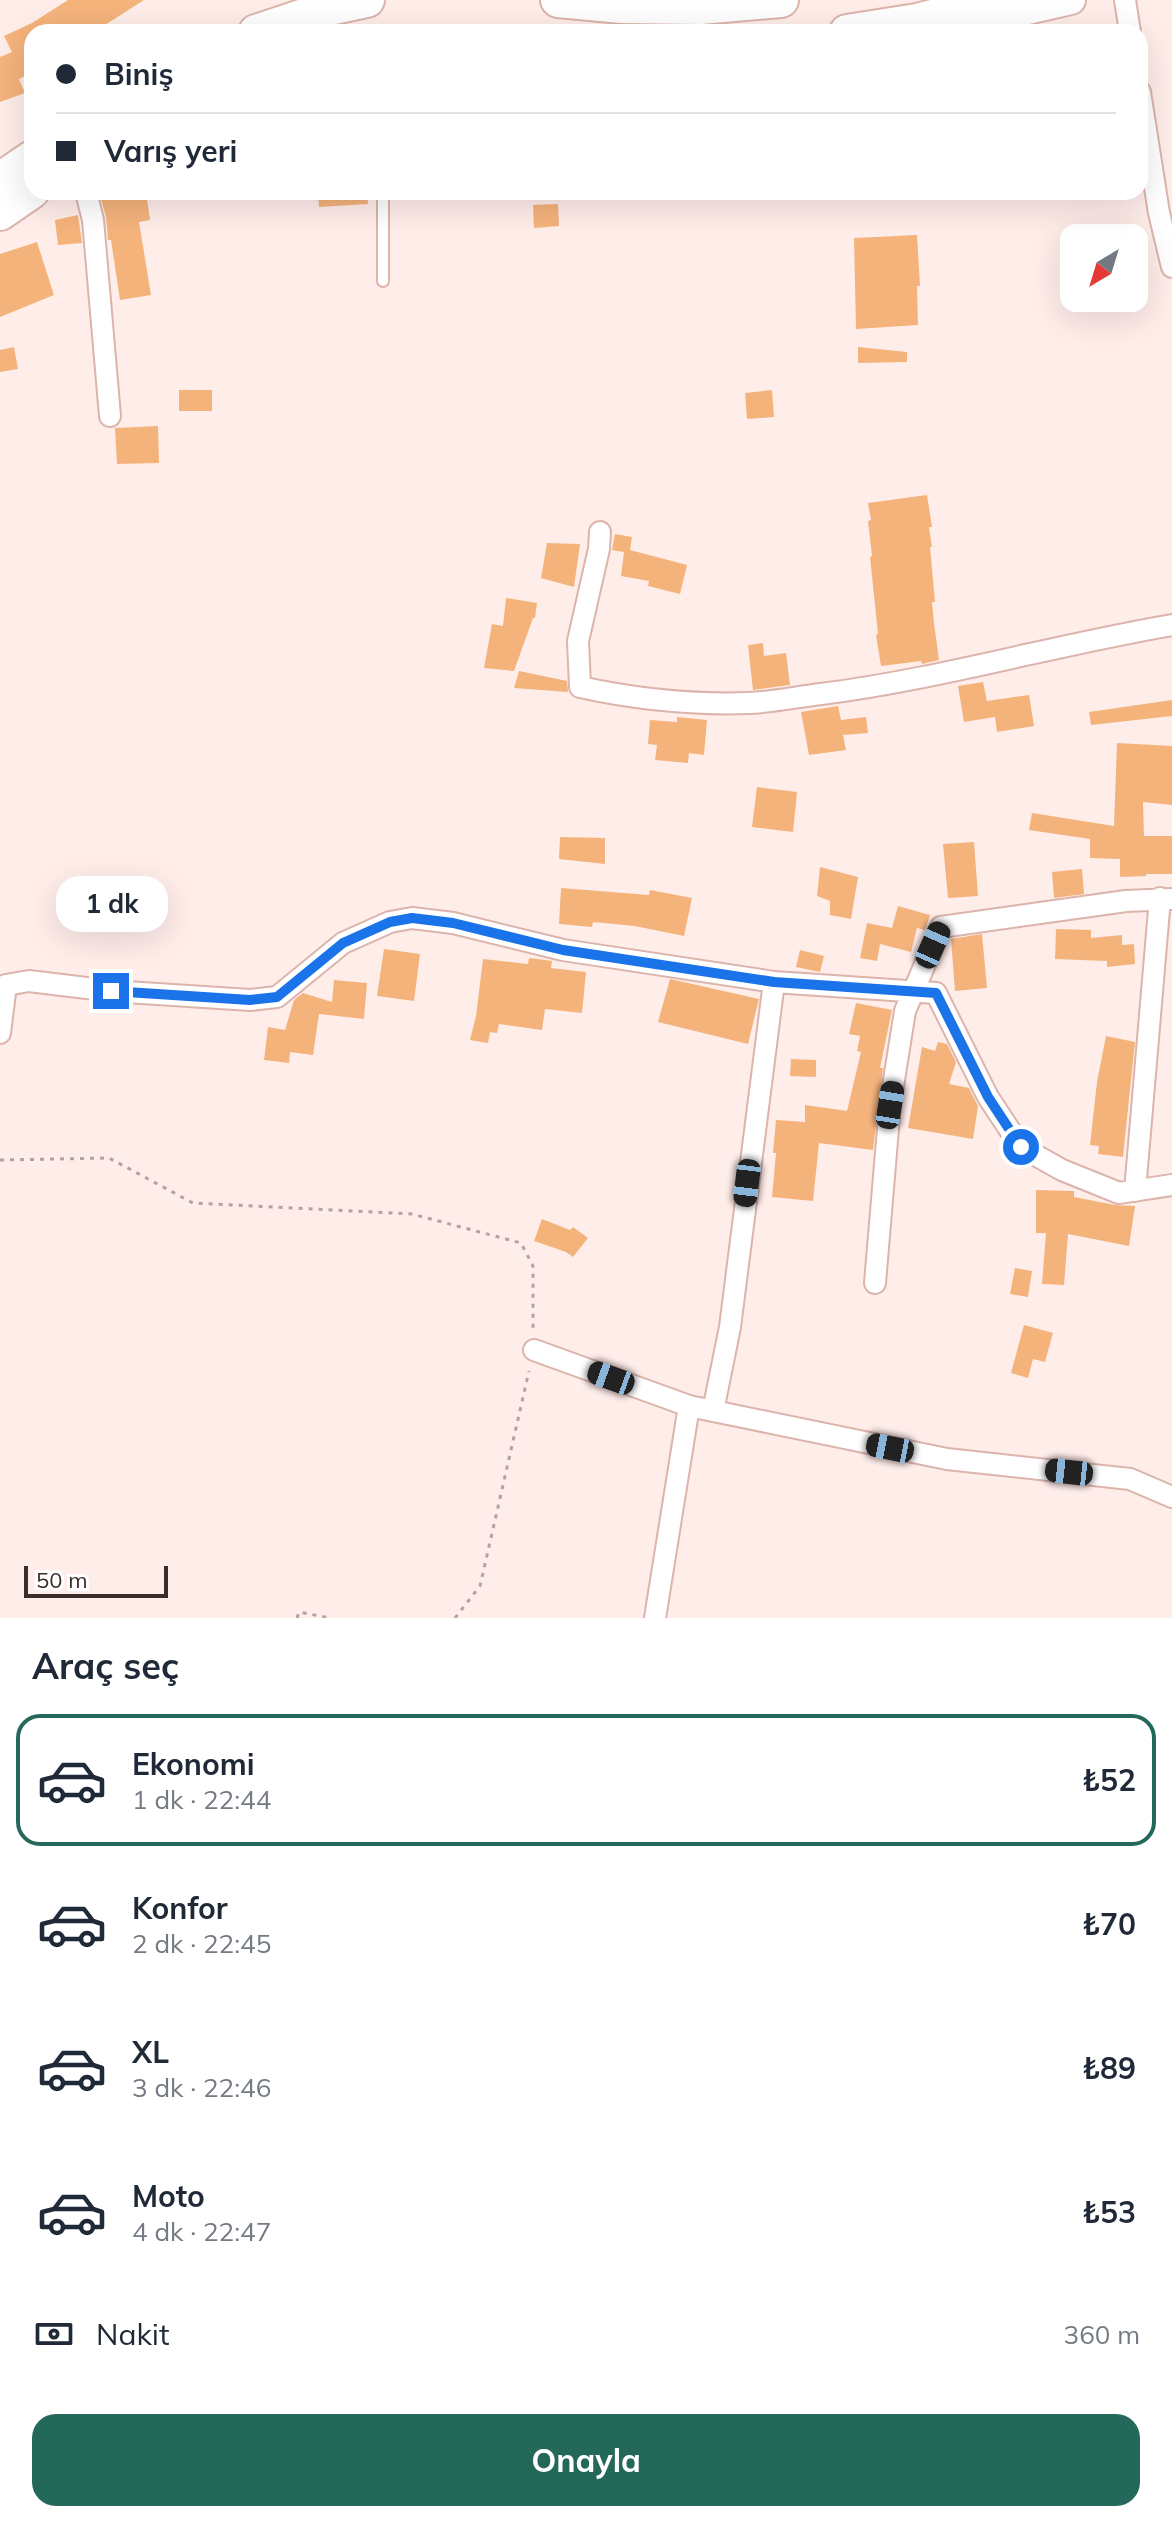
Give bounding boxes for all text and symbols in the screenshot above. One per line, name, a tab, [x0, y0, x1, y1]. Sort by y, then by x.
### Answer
text: Biniş	[104, 55, 173, 93]
text: Varış yeri	[104, 132, 237, 170]
north arrow	[1060, 224, 1148, 312]
map controls	[1060, 224, 1148, 312]
callout: 1 dk	[55, 875, 167, 931]
text: 1 dk	[85, 887, 139, 920]
car	[912, 918, 954, 972]
route end	[93, 973, 129, 1009]
car	[874, 1079, 906, 1131]
route start	[1003, 1129, 1039, 1165]
car	[732, 1158, 762, 1208]
car	[584, 1359, 638, 1397]
car	[864, 1432, 916, 1464]
car	[1044, 1458, 1094, 1486]
scale bar	[24, 1562, 168, 1598]
text: 50 m	[36, 1566, 87, 1594]
text: Araç seç	[32, 1643, 179, 1688]
icon: car	[36, 1744, 108, 1816]
text: Ekonomi	[132, 1745, 255, 1783]
text: ₺52	[1082, 1761, 1136, 1799]
text: 1 dk · 22:44	[132, 1783, 271, 1816]
icon: car	[36, 1888, 108, 1960]
text: Konfor	[132, 1889, 228, 1927]
text: ₺70	[1082, 1905, 1136, 1943]
text: 2 dk · 22:45	[132, 1927, 271, 1960]
icon: car	[36, 2032, 108, 2104]
text: XL	[132, 2033, 169, 2071]
text: ₺89	[1082, 2049, 1136, 2087]
text: 3 dk · 22:46	[132, 2071, 271, 2104]
icon: car	[36, 2176, 108, 2248]
text: Moto	[132, 2177, 205, 2215]
text: ₺53	[1082, 2193, 1136, 2231]
text: 4 dk · 22:47	[132, 2215, 271, 2248]
icon: cash	[32, 2312, 76, 2356]
text: Nakit	[96, 2315, 170, 2353]
text: 360 m	[1064, 2318, 1140, 2351]
button: Onayla	[32, 2414, 1140, 2506]

